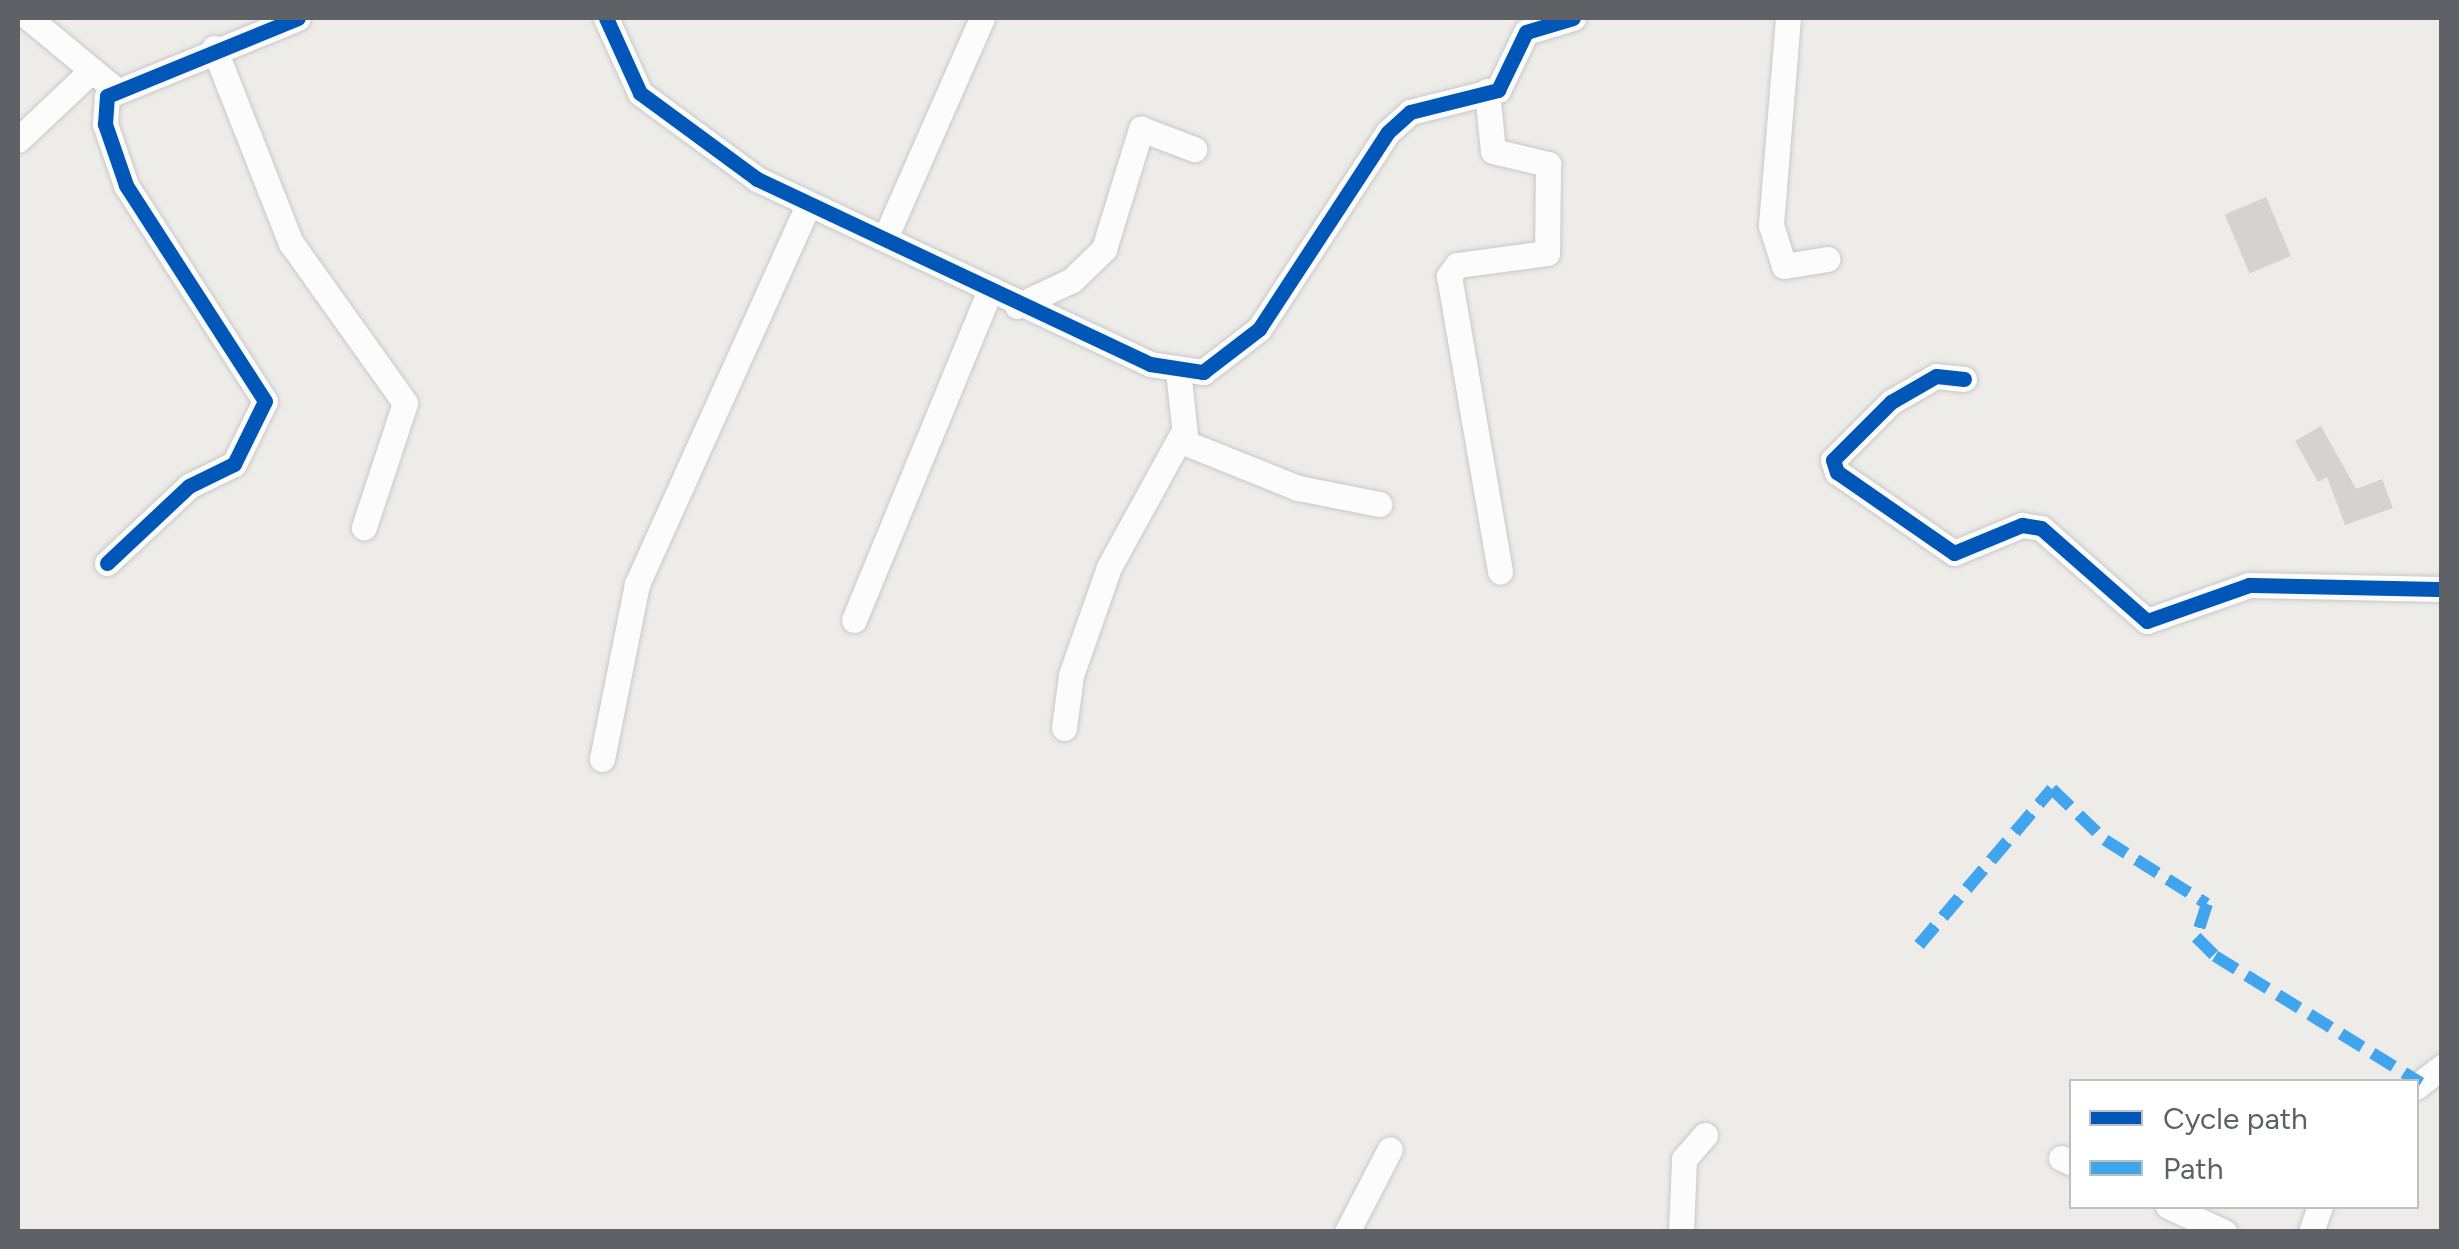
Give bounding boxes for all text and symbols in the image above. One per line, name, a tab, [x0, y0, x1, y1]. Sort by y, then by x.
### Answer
legend	[2069, 1079, 2419, 1209]
text: Cycle path	[2163, 1100, 2308, 1137]
text: Path	[2163, 1150, 2223, 1187]

